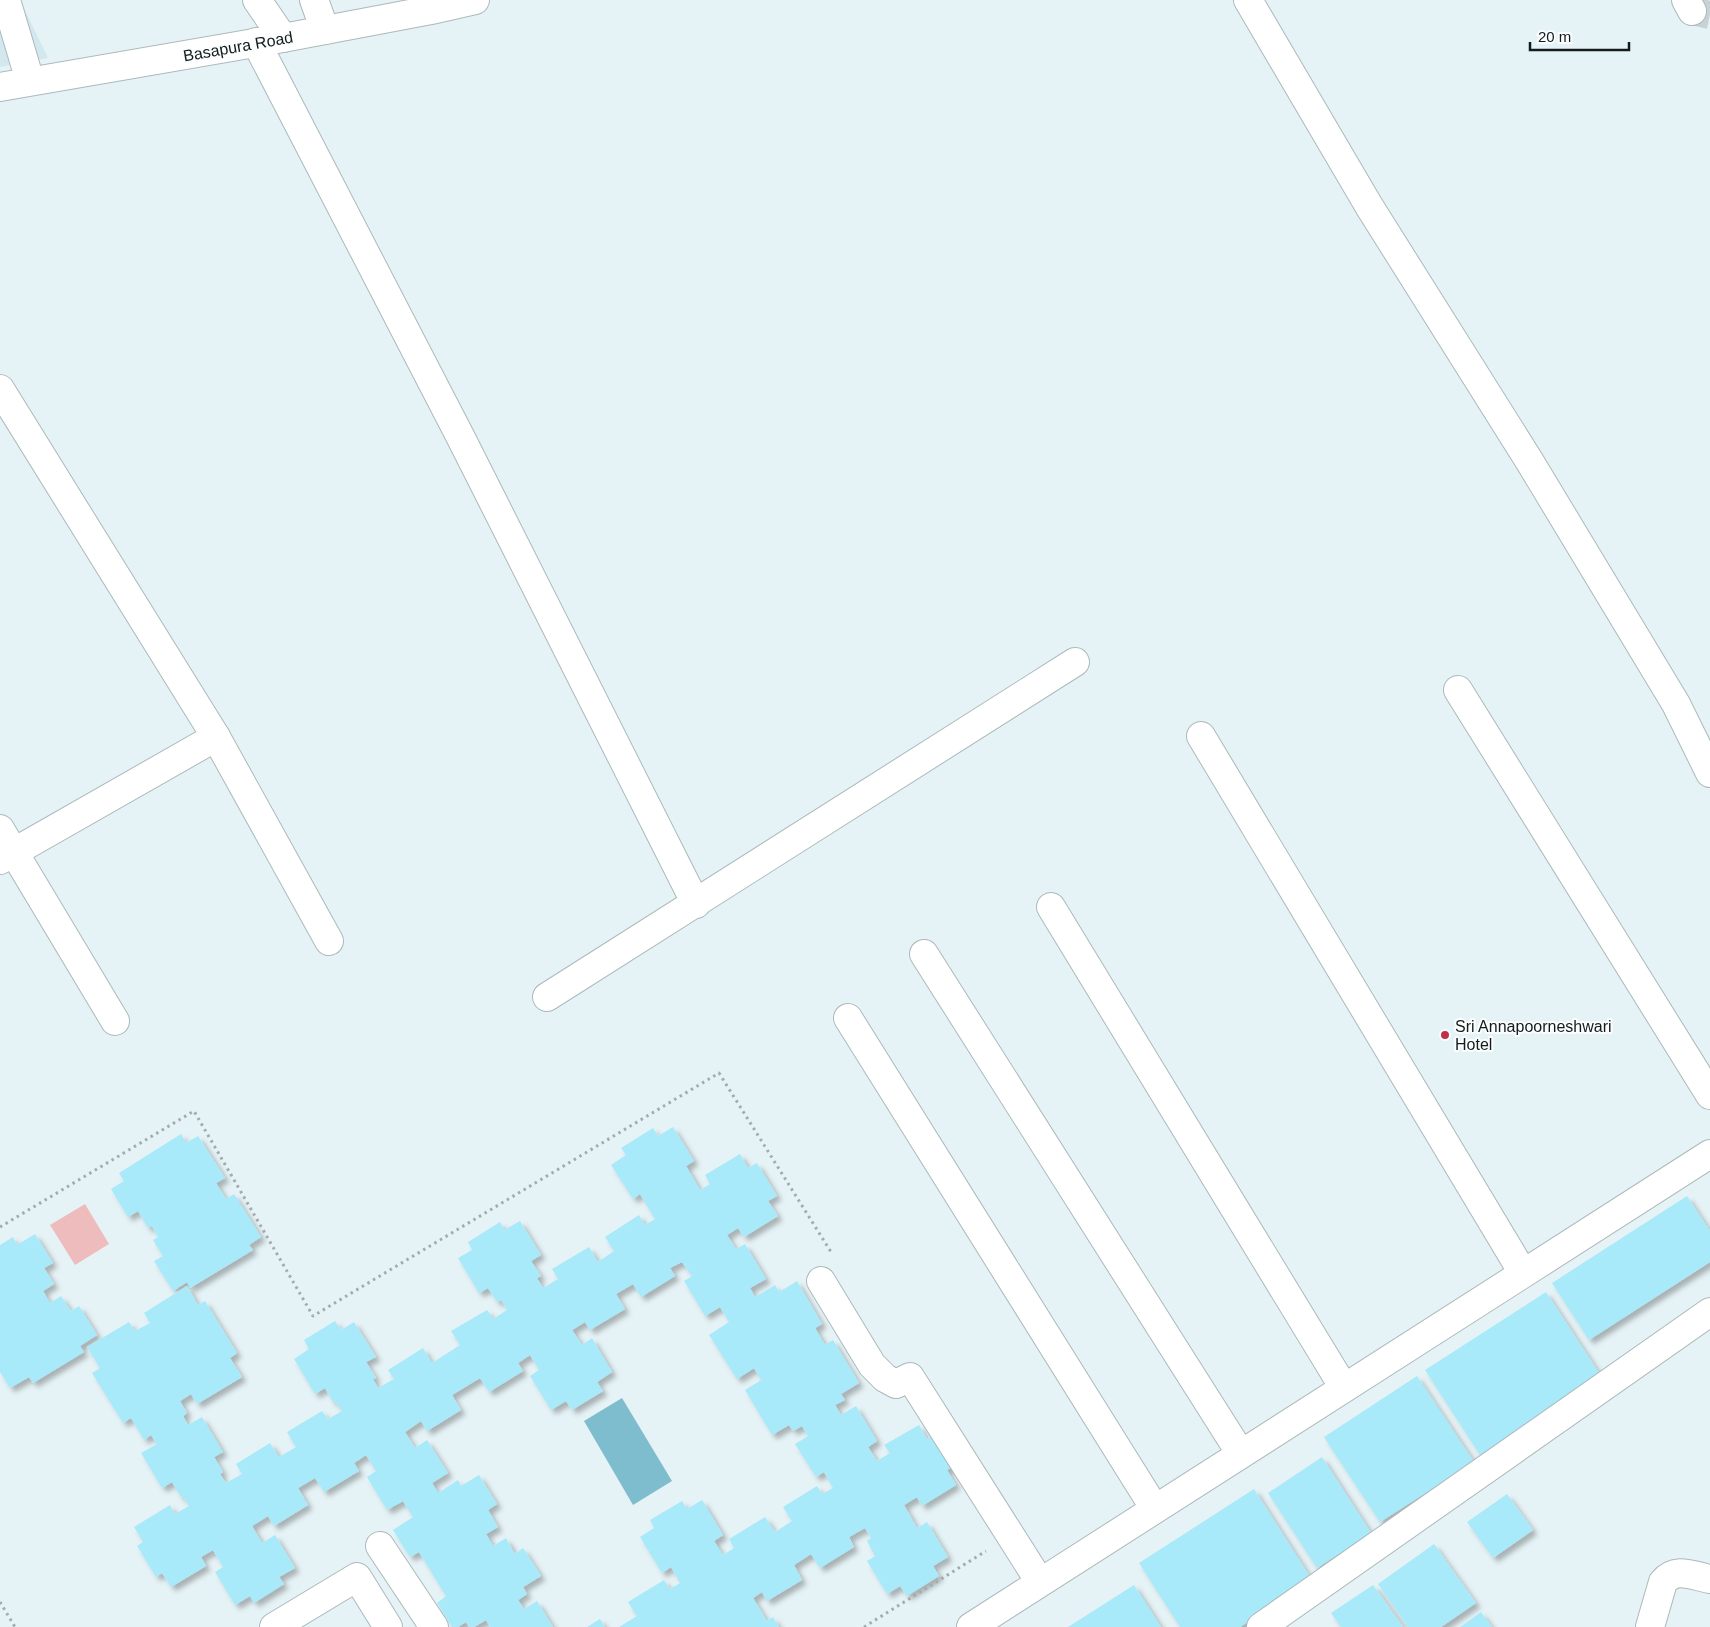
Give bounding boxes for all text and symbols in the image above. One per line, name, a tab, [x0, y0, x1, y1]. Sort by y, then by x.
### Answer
scale bar	[1530, 20, 1629, 52]
street label: Basapura Road	[182, 28, 294, 65]
text: 20 m	[1538, 28, 1571, 45]
place label: Sri Annapoorneshwari Hotel	[1455, 1018, 1612, 1053]
marker: Sri Annapoorneshwari Hotel	[1439, 1029, 1451, 1041]

